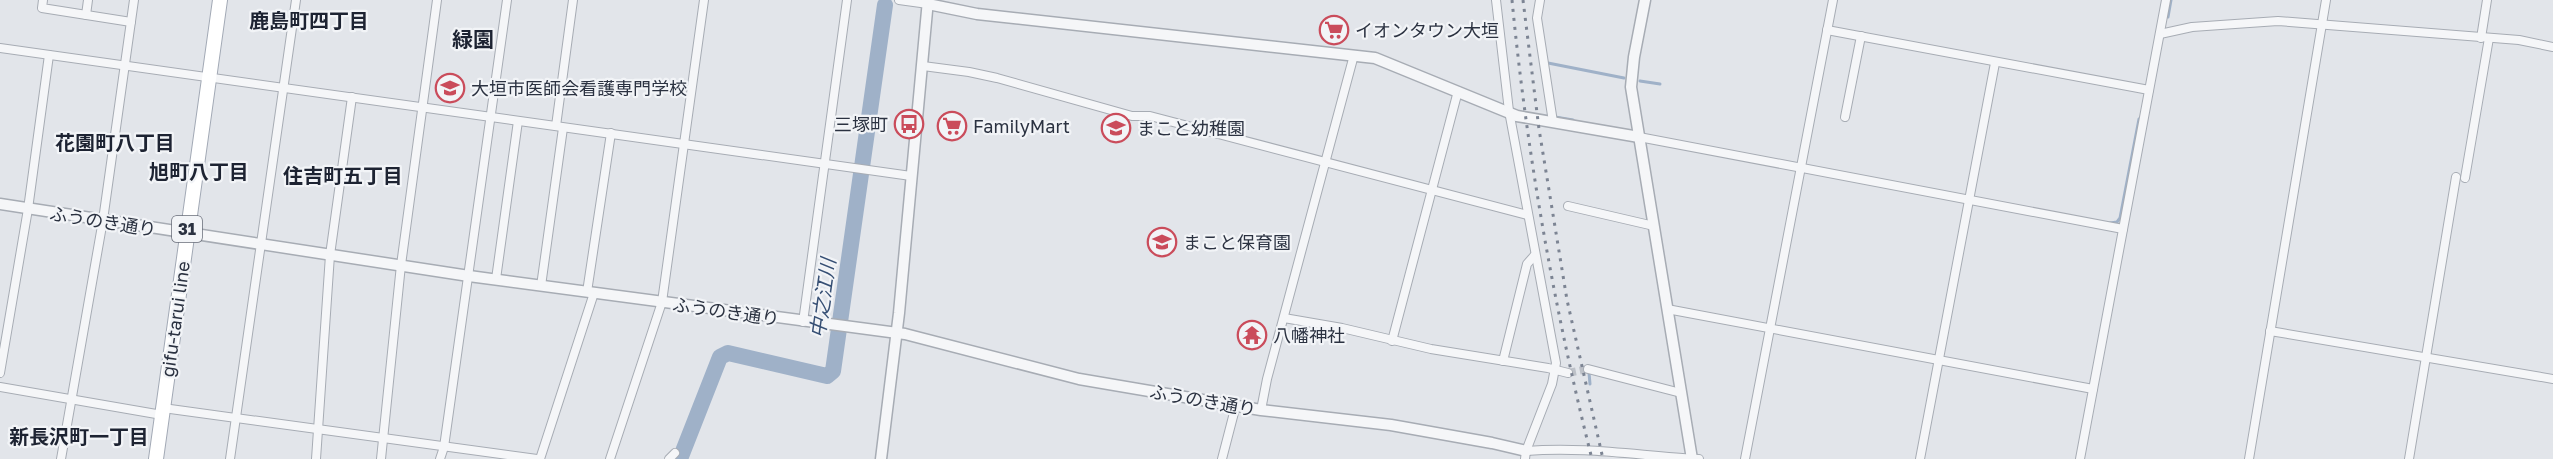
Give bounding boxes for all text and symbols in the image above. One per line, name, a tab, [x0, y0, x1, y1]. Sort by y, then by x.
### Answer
district label: 鹿島町四丁目	[249, 8, 369, 32]
supermarket icon: イオンタウン大垣	[1318, 14, 1350, 46]
place label: イオンタウン大垣	[1355, 19, 1499, 41]
district label: 緑園	[452, 26, 494, 52]
school or university icon: 大垣市医師会看護専門学校	[434, 72, 466, 104]
place label: 大垣市医師会看護専門学校	[471, 77, 687, 99]
bus stop icon: 三塚町	[893, 108, 925, 140]
supermarket icon: FamilyMart	[936, 110, 968, 142]
school or university icon: まこと幼稚園	[1100, 112, 1132, 144]
place label: 三塚町	[834, 113, 888, 135]
place label: FamilyMart	[973, 115, 1070, 137]
place label: まこと幼稚園	[1137, 117, 1245, 139]
district label: 花園町八丁目	[55, 130, 175, 154]
district label: 旭町八丁目	[149, 159, 249, 183]
district label: 住吉町五丁目	[283, 163, 403, 187]
street label: ふうのき通り	[48, 202, 158, 240]
road number: 31	[172, 216, 202, 242]
school or university icon: まこと保育園	[1146, 226, 1178, 258]
place label: まこと保育園	[1183, 231, 1291, 253]
water label: 中之江川	[805, 255, 840, 339]
street label: gifu-tarui line	[156, 260, 194, 378]
street label: ふうのき通り	[671, 293, 781, 329]
temple icon: 八幡神社	[1236, 319, 1268, 351]
place label: 八幡神社	[1273, 324, 1345, 346]
street label: ふうのき通り	[1148, 380, 1258, 420]
district label: 新長沢町一丁目	[9, 424, 149, 448]

